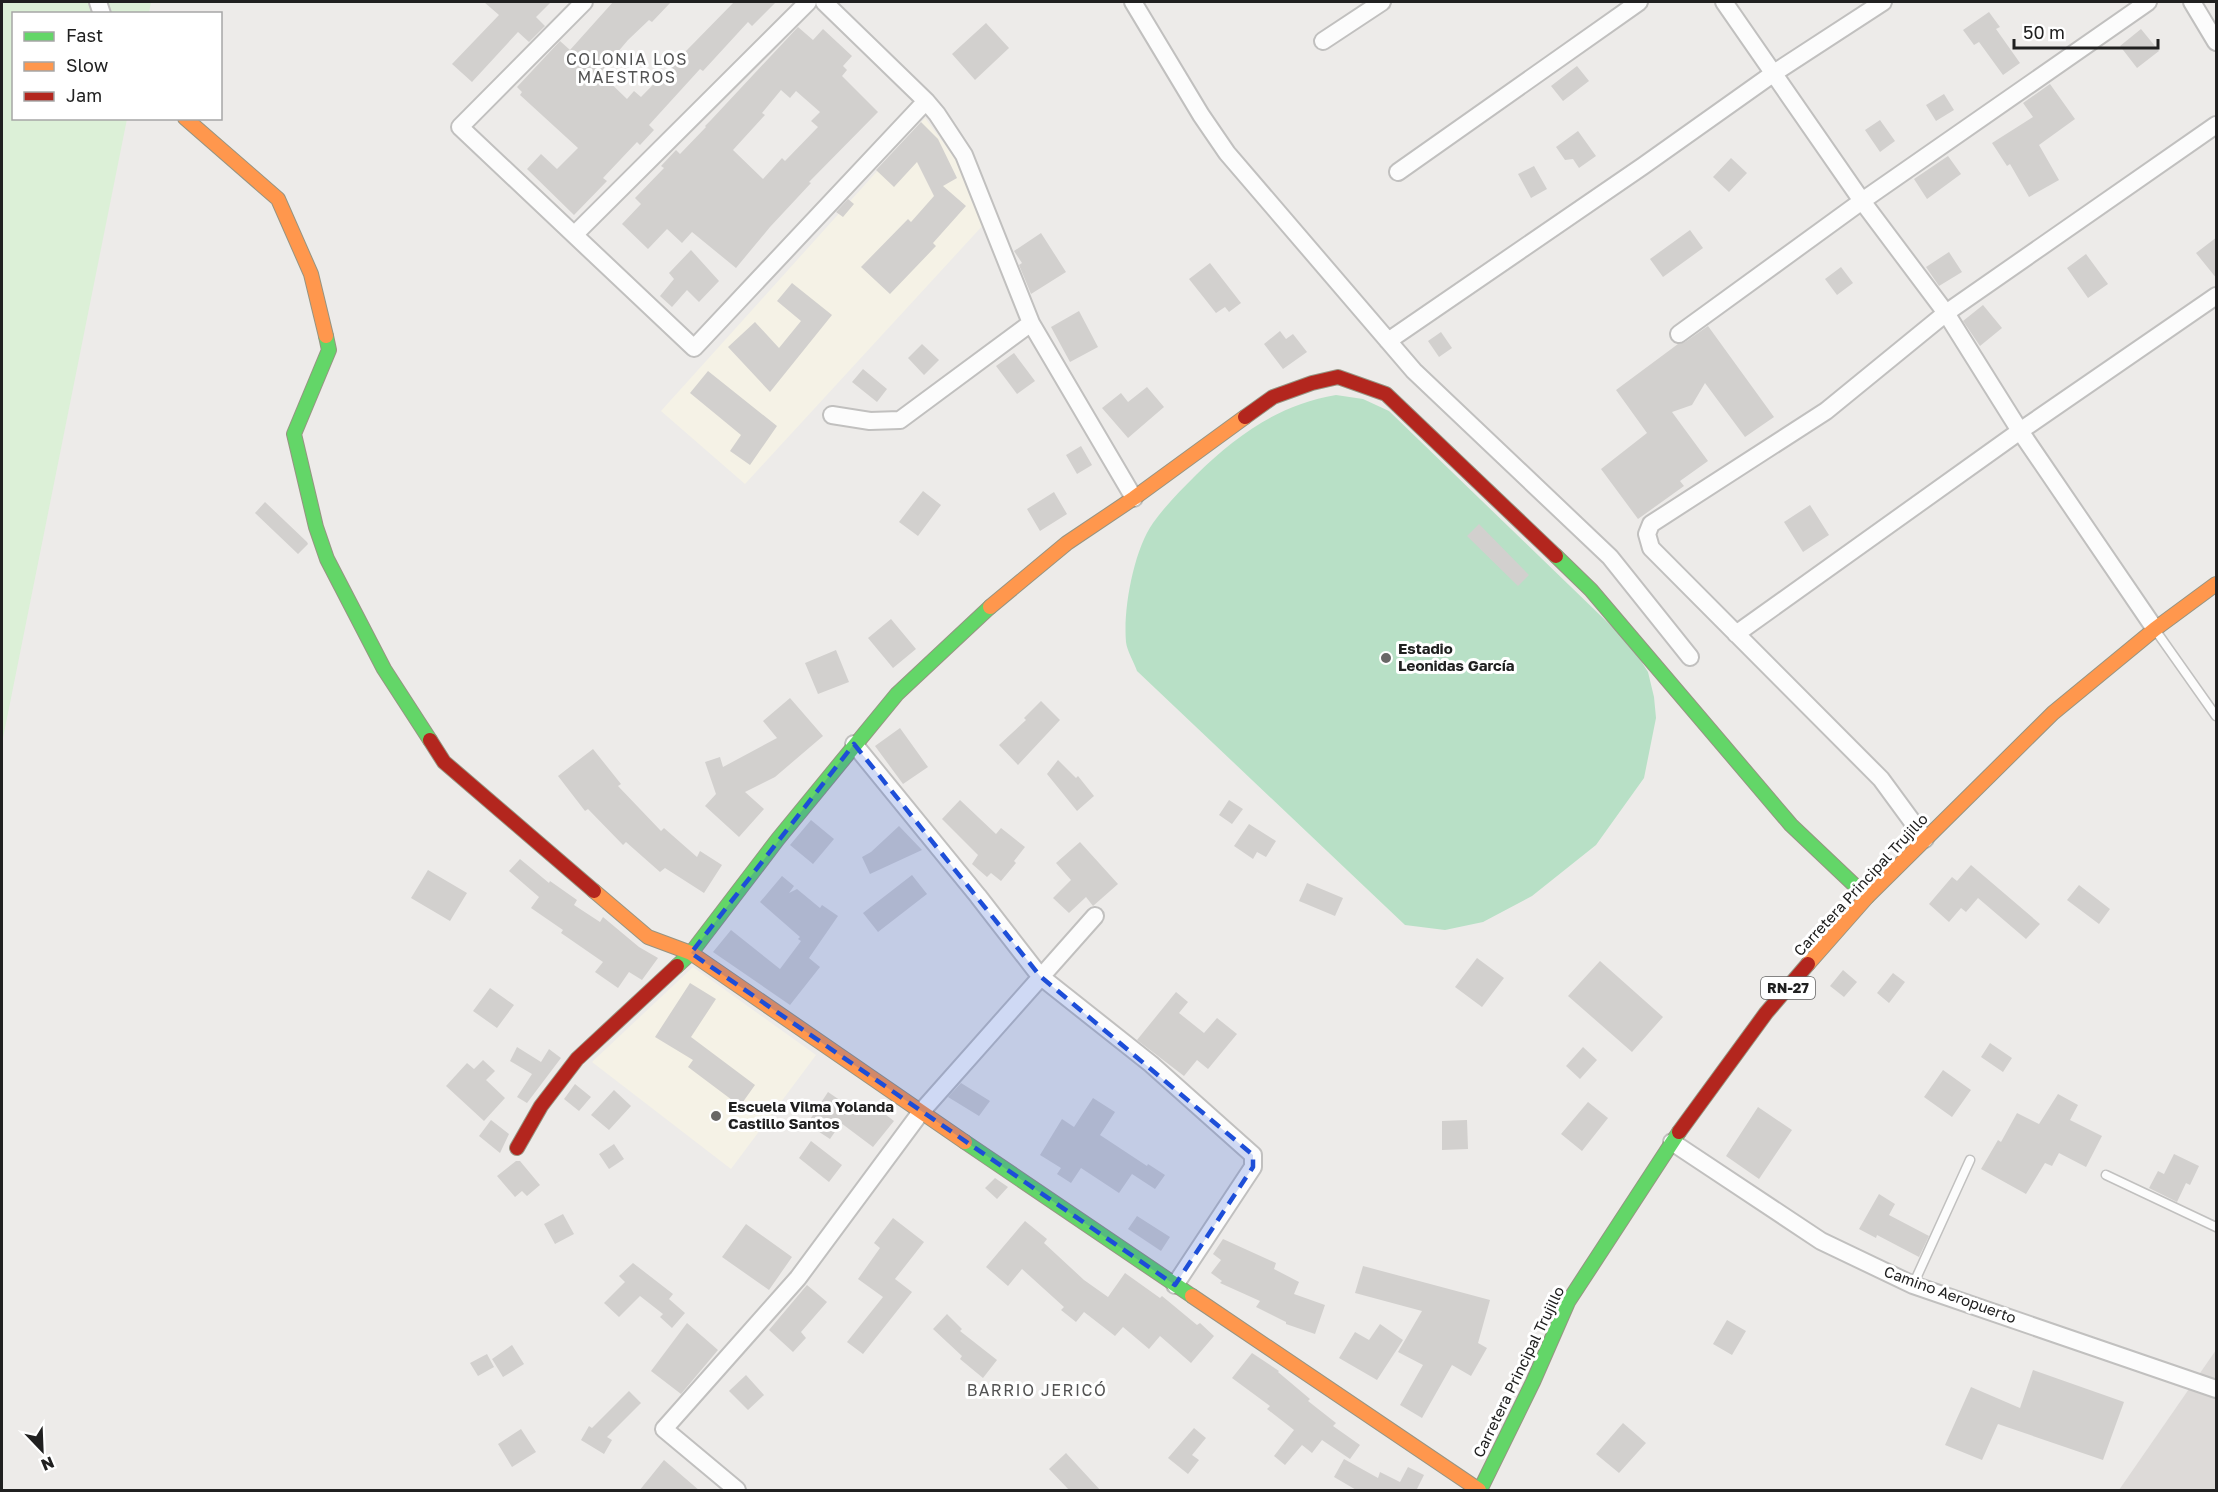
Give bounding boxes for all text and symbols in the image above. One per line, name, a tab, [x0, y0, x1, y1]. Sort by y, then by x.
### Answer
legend	[12, 12, 222, 120]
scale bar	[2014, 12, 2158, 50]
text: 50 m	[2023, 21, 2065, 43]
text: Fast	[66, 24, 103, 46]
district label: COLONIA LOS MAESTROS	[566, 49, 688, 87]
text: Slow	[66, 54, 109, 76]
text: Jam	[66, 84, 102, 106]
place label: Estadio Leonidas García	[1398, 639, 1515, 674]
marker: Estadio Leonidas García	[1379, 651, 1393, 665]
street label: Carretera Principal Trujillo	[1789, 809, 1931, 959]
road number: RN-27	[1761, 977, 1815, 999]
place label: Escuela Vilma Yolanda Castillo Santos	[728, 1097, 894, 1132]
marker: Escuela Vilma Yolanda Castillo Santos	[709, 1109, 723, 1123]
street label: Camino Aeropuerto	[1882, 1262, 2019, 1326]
street label: Carretera Principal Trujillo	[1469, 1283, 1567, 1460]
district label: BARRIO JERICÓ	[967, 1380, 1107, 1400]
north arrow	[12, 1420, 72, 1480]
text: N	[38, 1452, 57, 1475]

